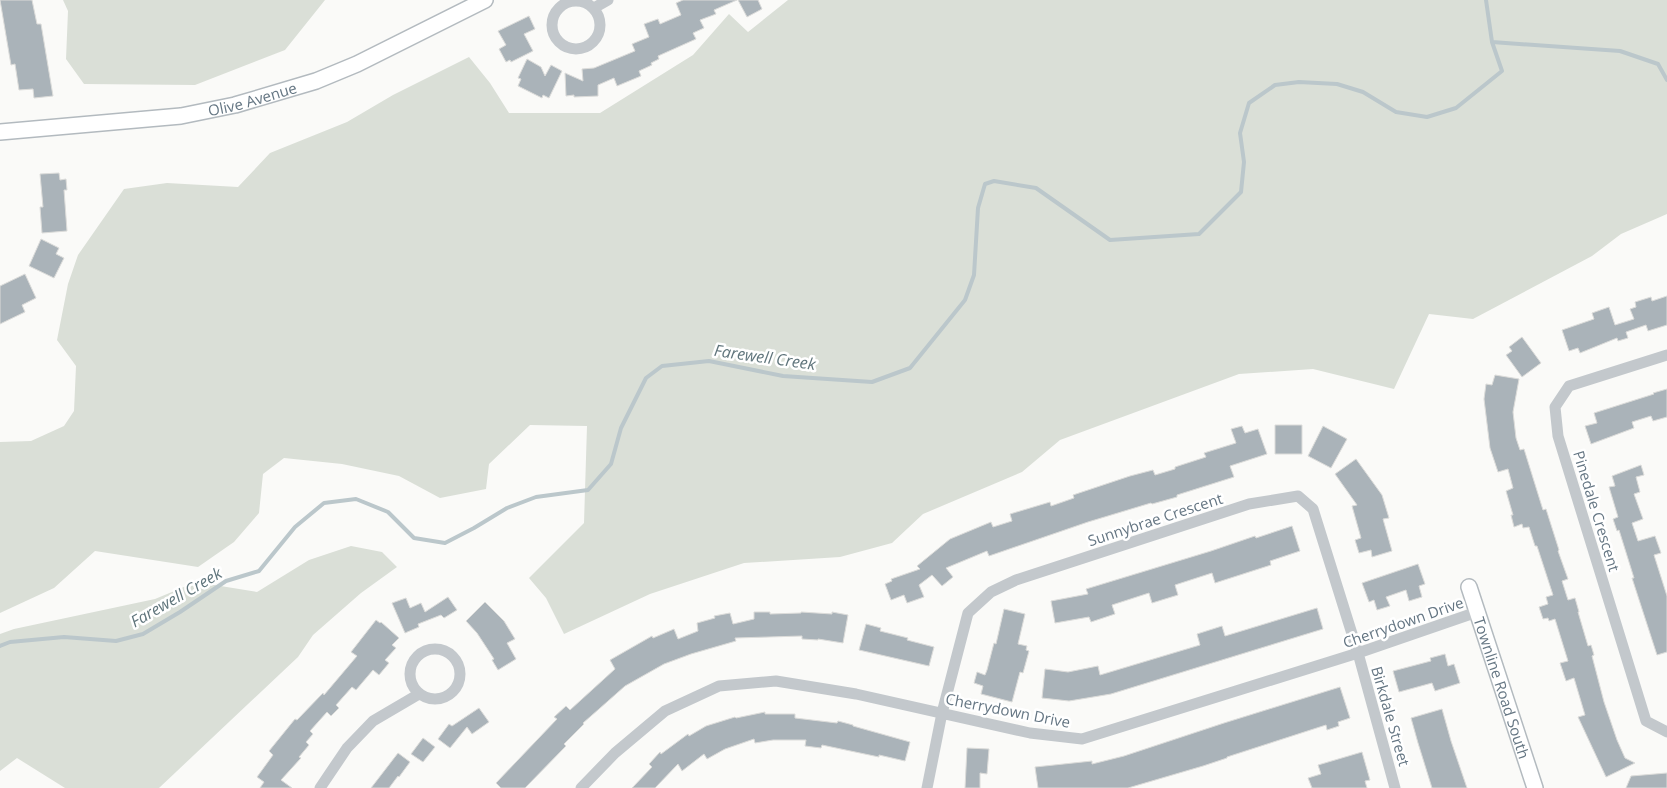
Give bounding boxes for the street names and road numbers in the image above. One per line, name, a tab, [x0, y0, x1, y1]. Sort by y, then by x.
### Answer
street label: Olive Avenue	[206, 77, 299, 120]
street label: Pinedale Crescent	[1569, 448, 1625, 574]
street label: Sunnybrae Crescent	[1085, 488, 1225, 550]
street label: Cherrydown Drive	[1340, 592, 1466, 652]
street label: Townline Road South	[1469, 614, 1535, 761]
street label: Birkdale Street	[1367, 664, 1415, 768]
street label: Cherrydown Drive	[944, 688, 1072, 732]

